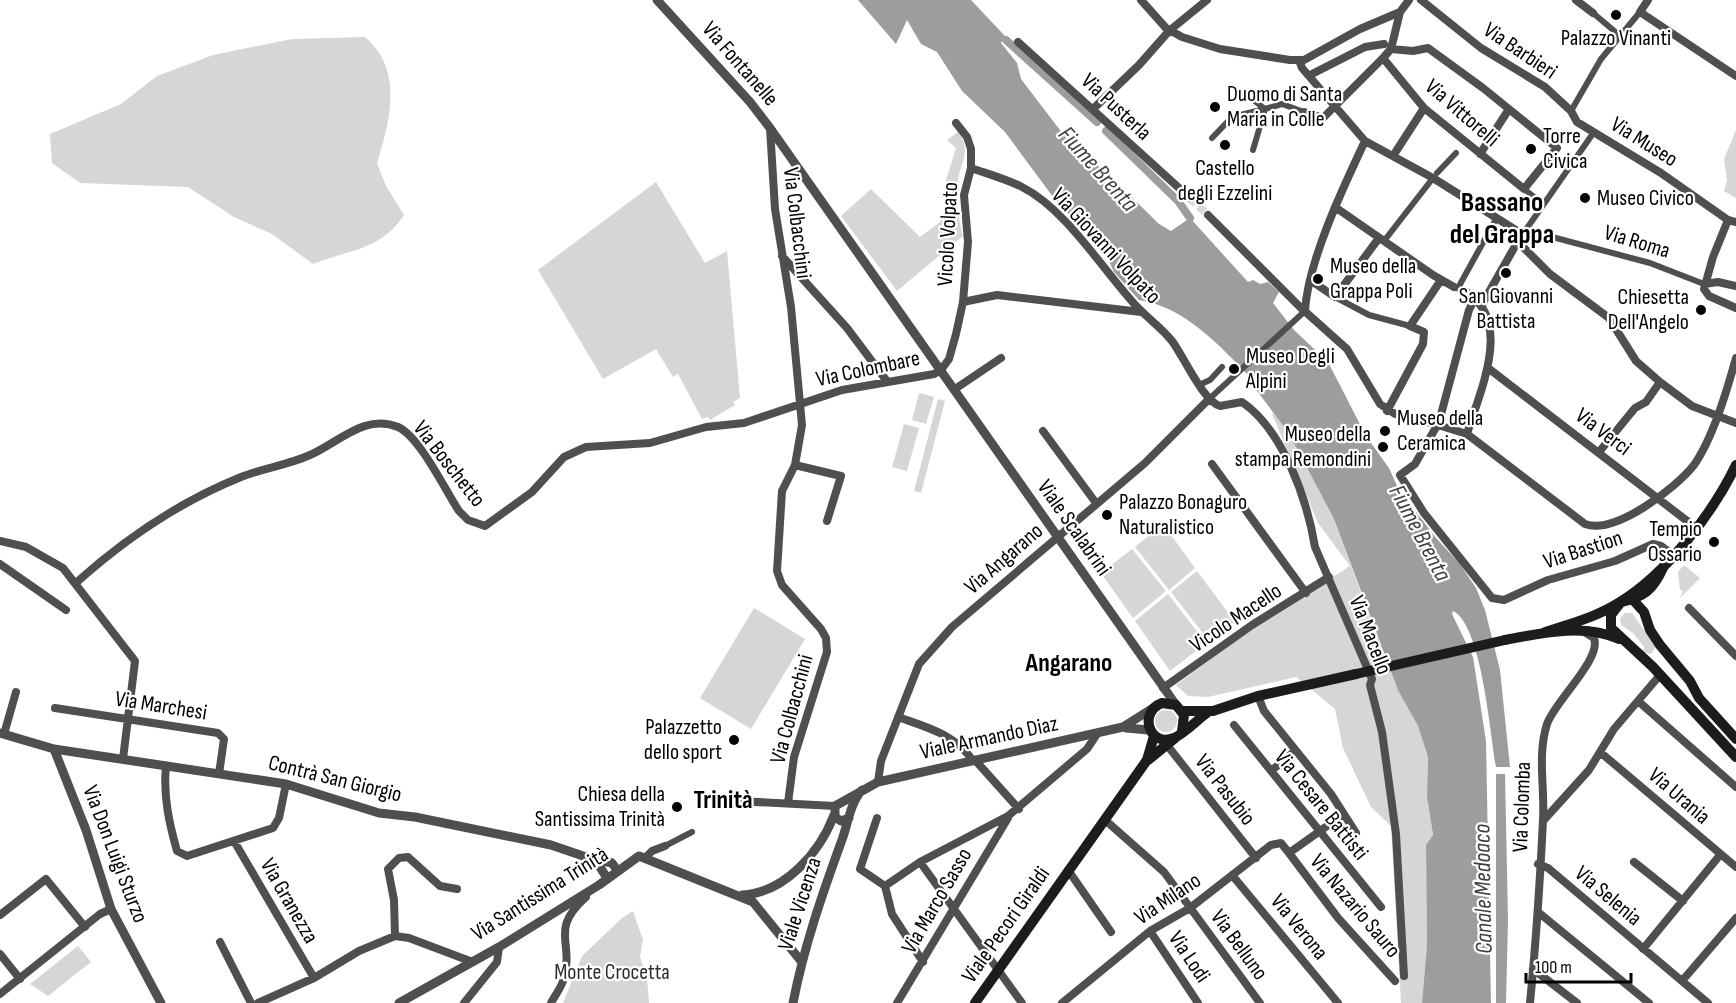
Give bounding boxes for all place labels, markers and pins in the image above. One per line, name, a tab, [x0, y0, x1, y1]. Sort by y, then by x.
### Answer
marker: Palazzo Vinanti	[1609, 8, 1623, 22]
place label: Palazzo Vinanti	[1561, 25, 1671, 52]
place label: Duomo di Santa Maria in Colle	[1227, 81, 1342, 133]
marker: Duomo di Santa Maria in Colle	[1208, 100, 1222, 114]
place label: Torre Civica	[1543, 123, 1587, 175]
marker: Castello degli Ezzelini	[1218, 138, 1232, 152]
marker: Torre Civica	[1524, 142, 1538, 156]
place label: Castello degli Ezzelini	[1178, 155, 1272, 207]
place label: Museo Civico	[1597, 185, 1694, 212]
marker: Museo Civico	[1578, 191, 1592, 205]
place label: Museo della Grappa Poli	[1330, 253, 1416, 305]
marker: San Giovanni Battista	[1499, 266, 1513, 280]
marker: Museo della Grappa Poli	[1311, 272, 1325, 286]
place label: San Giovanni Battista	[1459, 283, 1553, 335]
place label: Chiesetta Dell'Angelo	[1608, 284, 1689, 336]
marker: Chiesetta Dell'Angelo	[1694, 303, 1708, 317]
place label: Museo Degli Alpini	[1245, 343, 1335, 395]
marker: Museo Degli Alpini	[1227, 362, 1241, 376]
place label: Museo della Ceramica	[1397, 405, 1483, 457]
place label: Museo della stampa Remondini	[1235, 421, 1371, 473]
marker: Museo della Ceramica	[1378, 424, 1392, 438]
marker: Museo della stampa Remondini	[1376, 440, 1390, 454]
place label: Palazzo Bonaguro Naturalistico	[1119, 489, 1247, 541]
marker: Palazzo Bonaguro Naturalistico	[1100, 508, 1114, 522]
place label: Tempio Ossario	[1648, 516, 1702, 568]
marker: Tempio Ossario	[1707, 535, 1721, 549]
place label: Palazzetto dello sport	[644, 714, 722, 766]
marker: Palazzetto dello sport	[727, 733, 741, 747]
place label: Chiesa della Santissima Trinità	[535, 781, 665, 833]
marker: Chiesa della Santissima Trinità	[670, 800, 684, 814]

